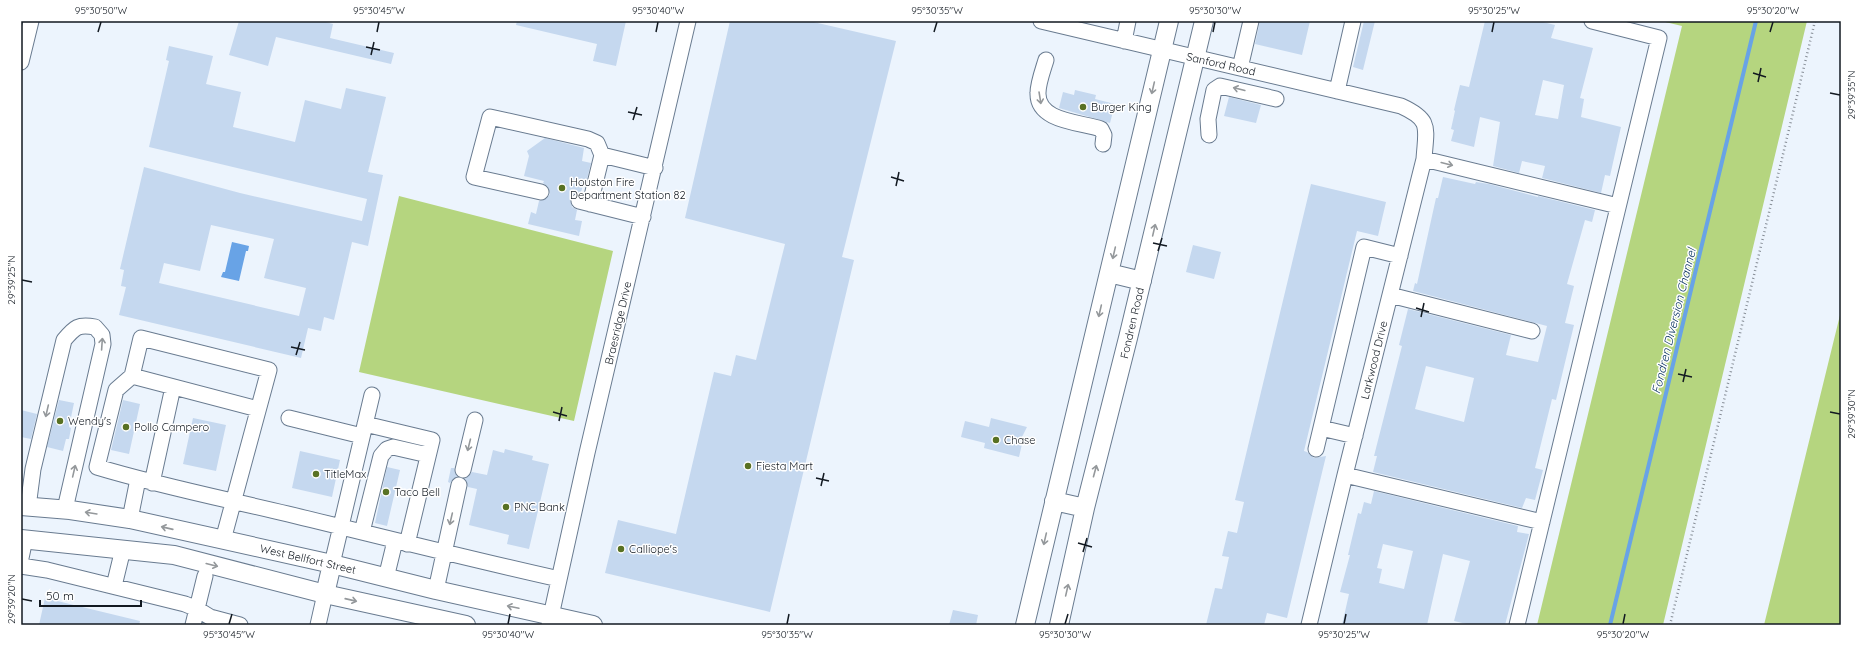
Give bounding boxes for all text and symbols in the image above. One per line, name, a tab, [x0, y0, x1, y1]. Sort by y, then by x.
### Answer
text: 95°30'50"W	[75, 4, 128, 17]
text: 95°30'45"W	[353, 4, 405, 17]
text: 95°30'40"W	[632, 4, 684, 17]
text: 95°30'35"W	[911, 4, 963, 17]
text: 95°30'30"W	[1189, 4, 1241, 17]
text: 95°30'25"W	[1468, 4, 1520, 17]
text: 95°30'20"W	[1747, 4, 1800, 17]
street label: Sanford Road	[1185, 49, 1257, 79]
text: 29°39'35"N	[1845, 71, 1858, 120]
one-way arrow	[1149, 81, 1157, 94]
one-way arrow	[1232, 85, 1245, 92]
one-way arrow	[1036, 91, 1044, 104]
place label: Burger King	[1091, 100, 1152, 114]
marker: Burger King	[1078, 102, 1088, 112]
one-way arrow	[1440, 161, 1453, 169]
place label: Houston Fire Department Station 82	[570, 175, 686, 202]
marker: Houston Fire Department Station 82	[557, 183, 567, 193]
one-way arrow	[1150, 223, 1158, 236]
water label: Fondren Diversion Channel	[1648, 245, 1699, 395]
one-way arrow	[1109, 246, 1117, 259]
text: 29°39'25"N	[5, 255, 18, 305]
street label: Braesridge Drive	[602, 280, 634, 366]
street label: Fondren Road	[1117, 286, 1147, 360]
one-way arrow	[1096, 304, 1104, 317]
street label: Larkwood Drive	[1357, 319, 1391, 401]
one-way arrow	[98, 338, 105, 351]
text: 29°39'30"N	[1845, 389, 1858, 439]
one-way arrow	[43, 404, 51, 417]
place label: Wendy's	[68, 414, 111, 428]
marker: Wendy's	[55, 416, 65, 426]
place label: Pollo Campero	[134, 420, 209, 434]
marker: Pollo Campero	[121, 422, 131, 432]
place label: Chase	[1004, 433, 1035, 447]
marker: Chase	[991, 435, 1001, 445]
one-way arrow	[465, 438, 472, 451]
place label: Fiesta Mart	[756, 459, 813, 473]
marker: Fiesta Mart	[743, 461, 753, 471]
one-way arrow	[1091, 464, 1099, 477]
one-way arrow	[70, 465, 78, 478]
place label: TitleMax	[324, 467, 366, 481]
marker: TitleMax	[311, 469, 321, 479]
place label: Taco Bell	[394, 485, 440, 499]
marker: Taco Bell	[381, 487, 391, 497]
place label: PNC Bank	[514, 500, 565, 514]
marker: PNC Bank	[501, 502, 511, 512]
one-way arrow	[85, 509, 98, 517]
one-way arrow	[446, 512, 454, 525]
one-way arrow	[161, 523, 174, 531]
one-way arrow	[1041, 532, 1049, 545]
street label: West Bellfort Street	[259, 541, 358, 577]
place label: Calliope's	[629, 542, 677, 556]
marker: Calliope's	[616, 544, 626, 554]
one-way arrow	[205, 562, 218, 569]
text: 29°39'20"N	[5, 574, 18, 624]
scale bar	[40, 582, 141, 608]
one-way arrow	[1063, 584, 1071, 597]
text: 50 m	[46, 588, 74, 603]
one-way arrow	[344, 596, 357, 604]
one-way arrow	[507, 602, 520, 610]
text: 95°30'45"W	[203, 628, 255, 641]
text: 95°30'40"W	[482, 628, 534, 641]
text: 95°30'35"W	[761, 628, 813, 641]
text: 95°30'30"W	[1039, 628, 1091, 641]
text: 95°30'25"W	[1318, 628, 1370, 641]
text: 95°30'20"W	[1597, 628, 1650, 641]

